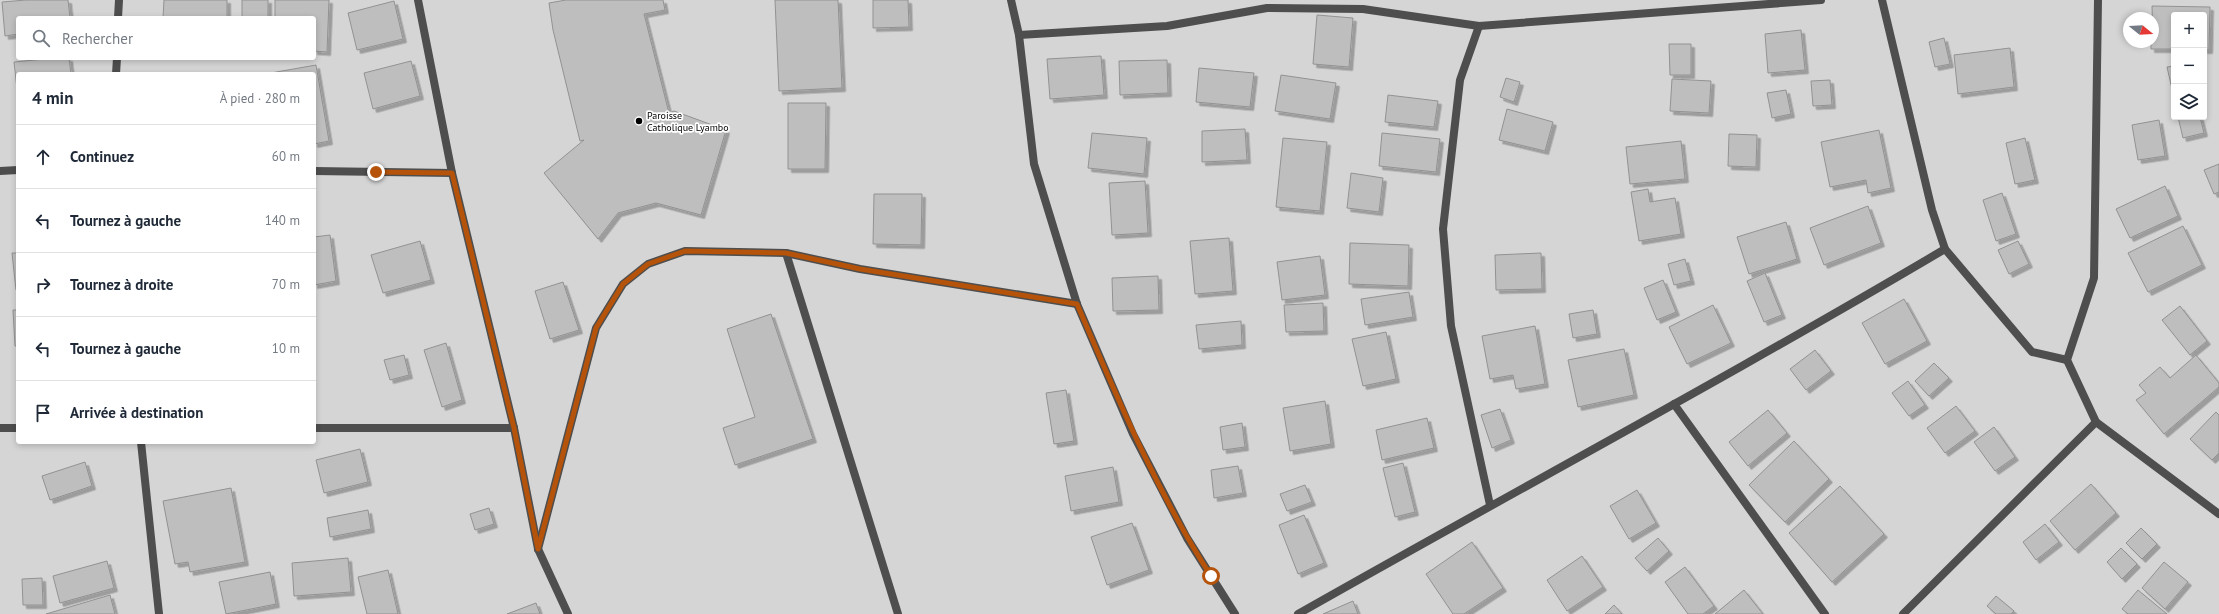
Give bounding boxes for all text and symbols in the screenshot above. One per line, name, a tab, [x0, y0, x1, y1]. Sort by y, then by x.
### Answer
north arrow	[2123, 12, 2159, 48]
map controls	[2171, 12, 2207, 120]
button: +	[2171, 12, 2207, 48]
search box	[16, 16, 316, 60]
icon: search	[30, 27, 52, 49]
text: Rechercher	[62, 29, 133, 48]
button: −	[2171, 48, 2207, 84]
button: layers	[2171, 84, 2207, 120]
text: 4 min	[32, 87, 73, 109]
text: À pied · 280 m	[220, 90, 300, 107]
place label: Paroisse Catholique Lyambo	[647, 109, 729, 134]
marker: Paroisse Catholique Lyambo	[634, 116, 644, 126]
icon: ahead	[32, 146, 54, 168]
text: Continuez	[70, 147, 134, 166]
text: 60 m	[272, 148, 300, 165]
route end	[367, 163, 385, 181]
icon: left	[32, 210, 54, 232]
text: Tournez à gauche	[70, 211, 181, 230]
text: 140 m	[265, 212, 300, 229]
icon: right	[32, 274, 54, 296]
text: Tournez à droite	[70, 275, 173, 294]
text: 70 m	[272, 276, 300, 293]
icon: left	[32, 338, 54, 360]
text: Tournez à gauche	[70, 339, 181, 358]
text: 10 m	[272, 340, 300, 357]
icon: arrive	[32, 402, 54, 424]
text: Arrivée à destination	[70, 403, 203, 422]
route start	[1202, 567, 1220, 585]

